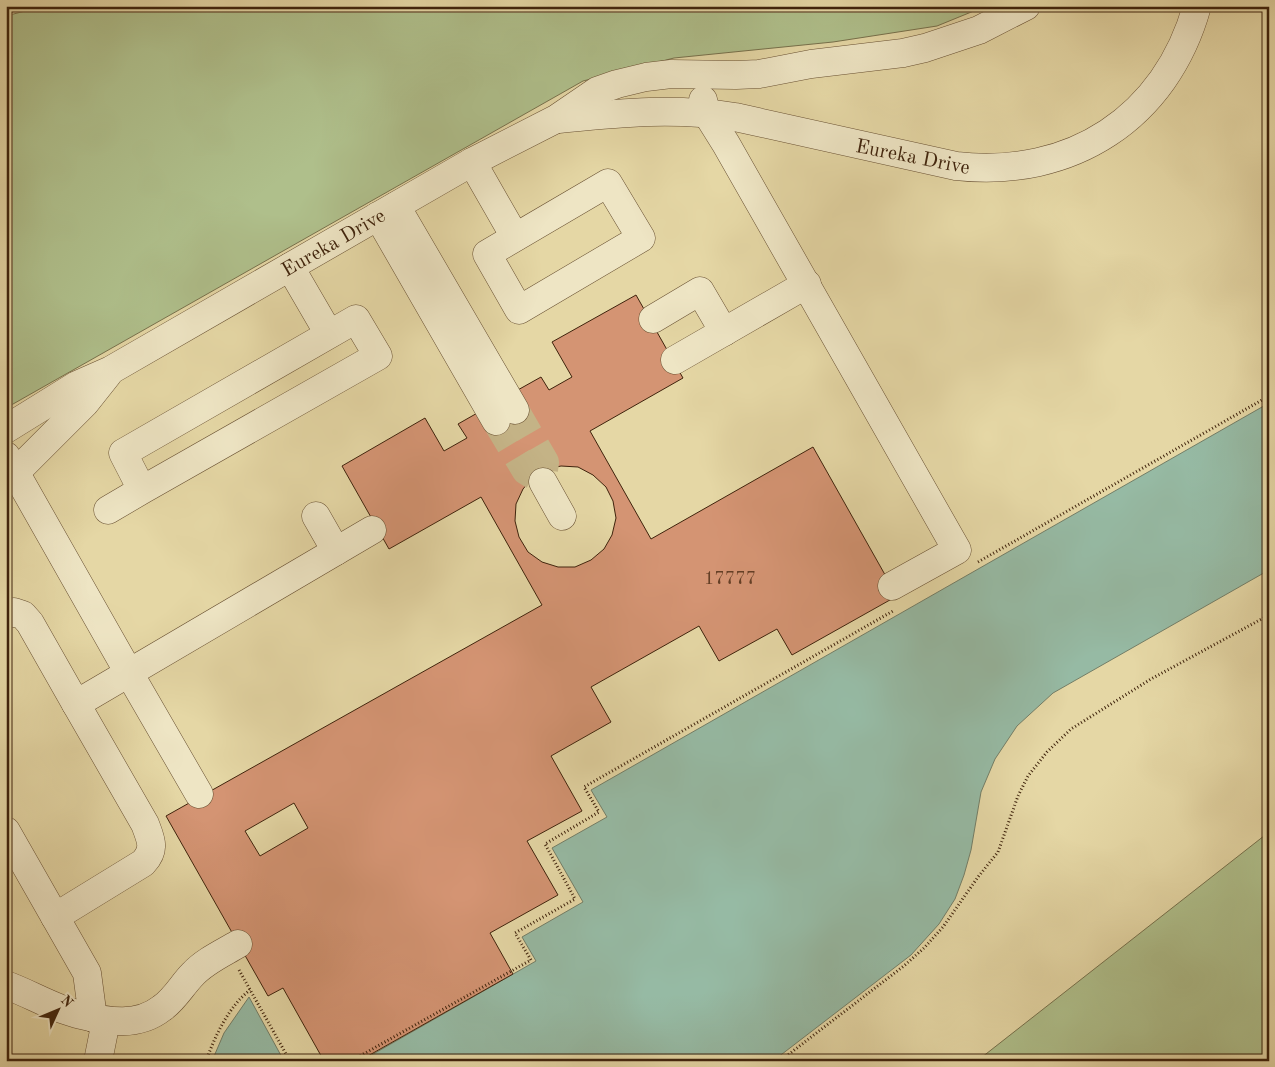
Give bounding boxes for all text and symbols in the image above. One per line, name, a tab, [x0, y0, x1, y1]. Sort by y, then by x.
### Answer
street label: Eureka Drive	[854, 137, 971, 179]
street label: Eureka Drive	[279, 206, 389, 281]
house number: 17777	[704, 570, 756, 588]
north arrow	[32, 984, 82, 1034]
text: N	[58, 993, 76, 1011]

